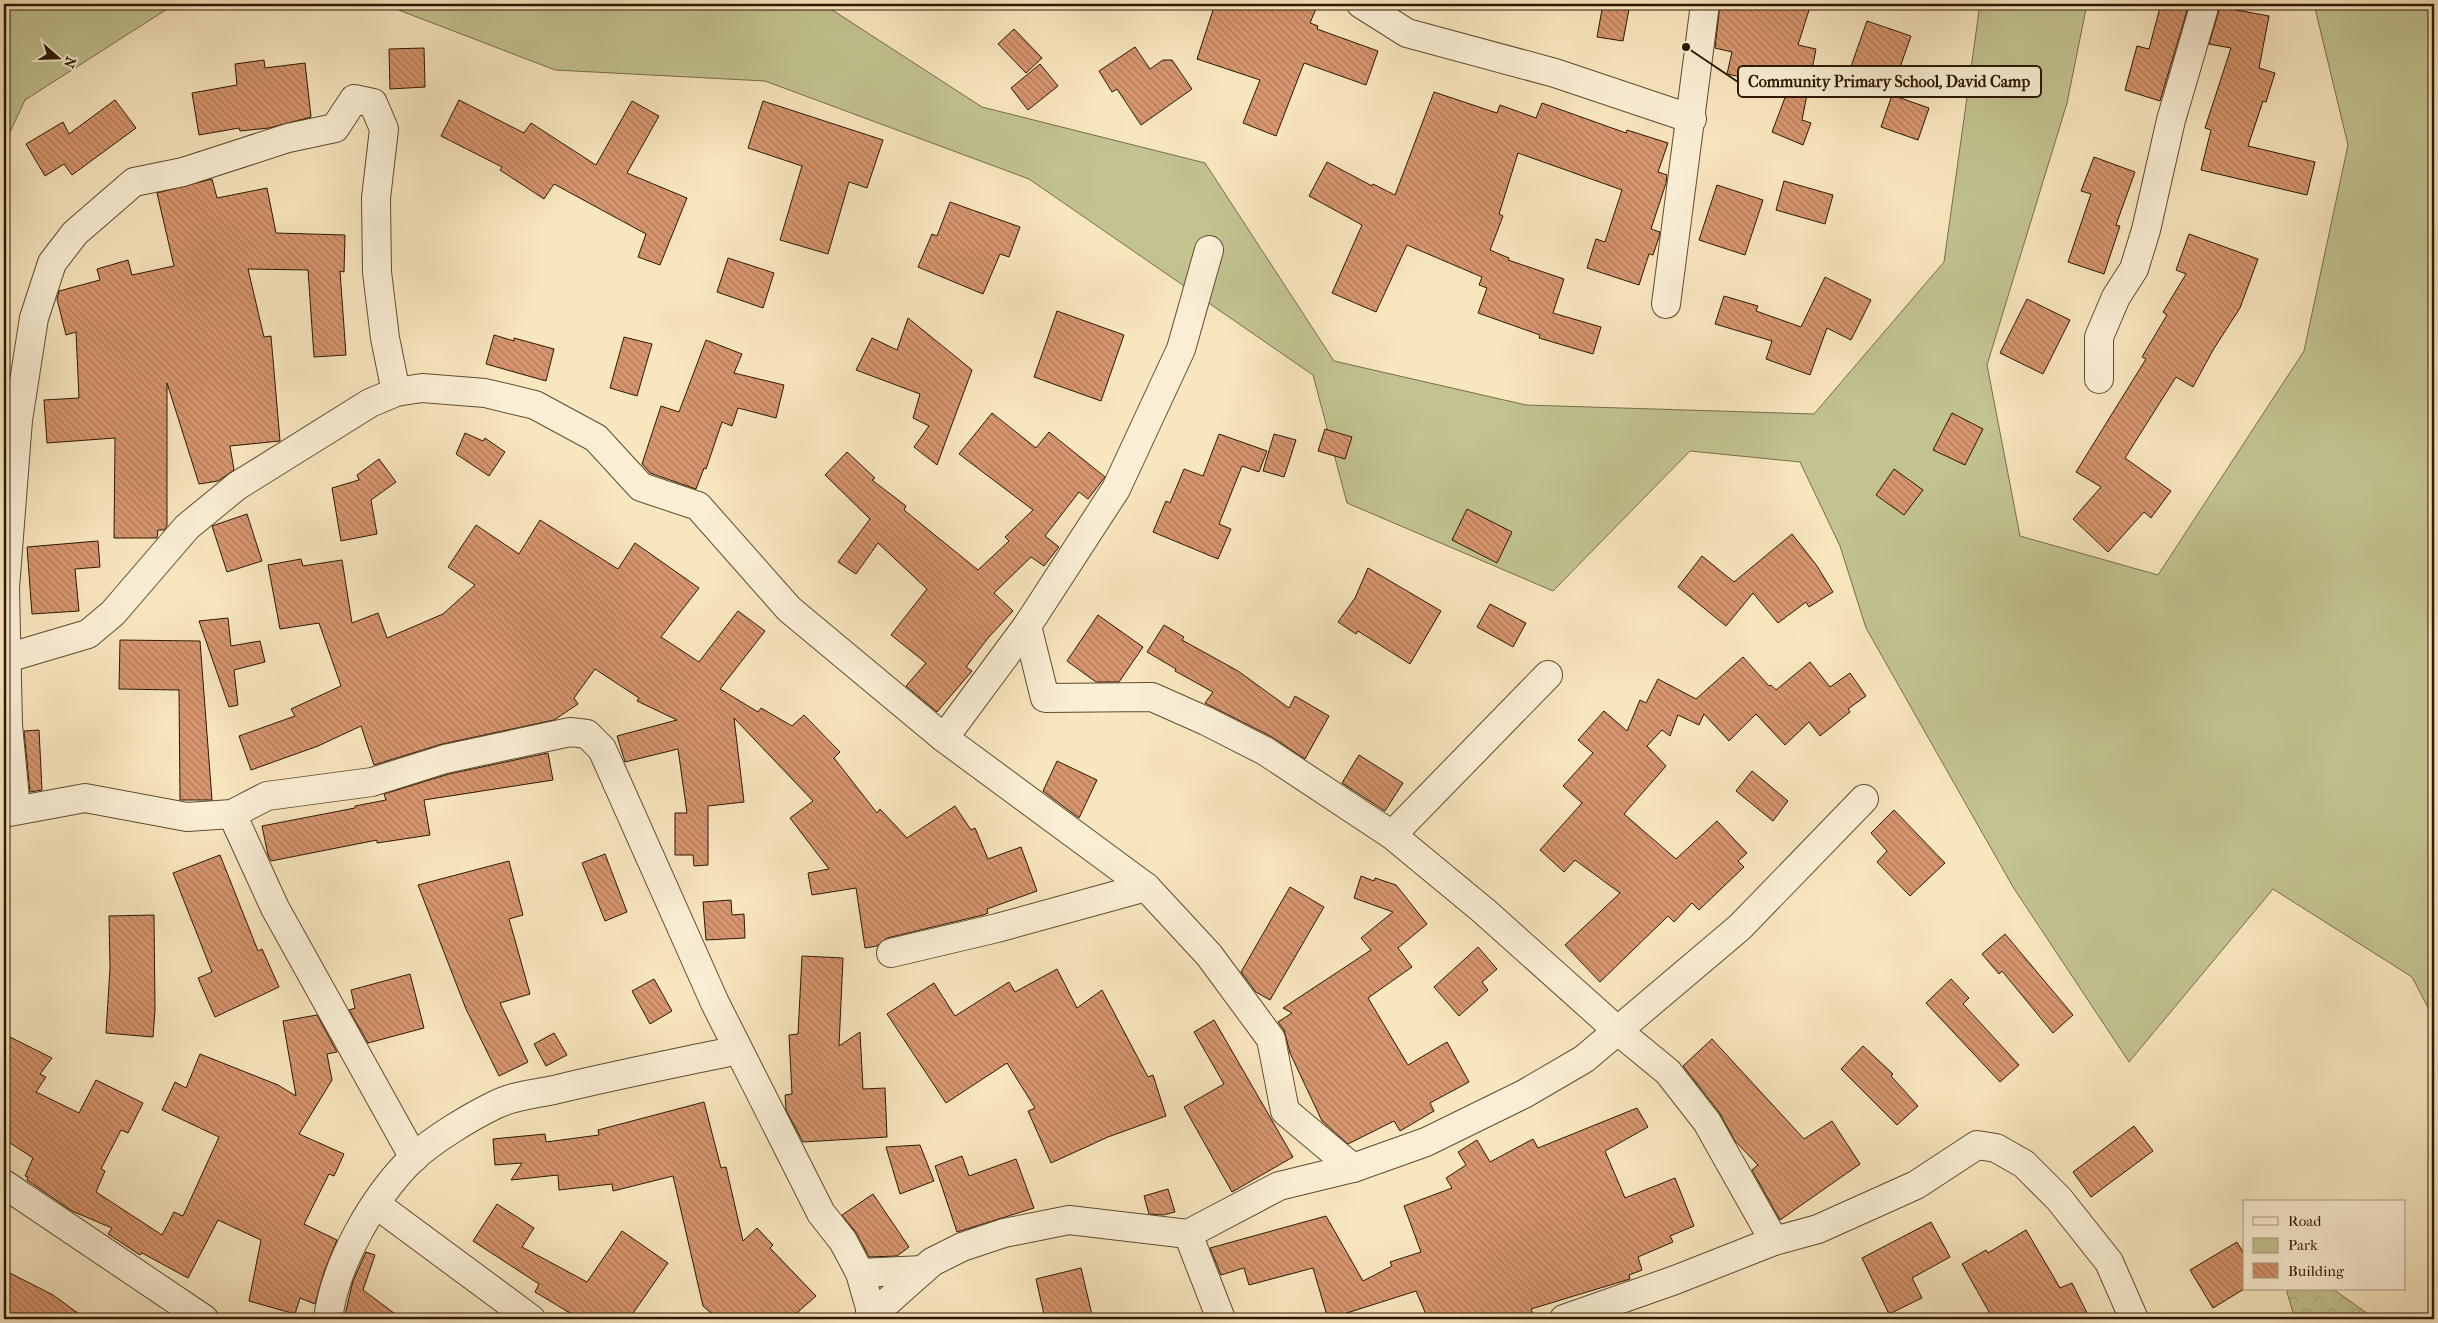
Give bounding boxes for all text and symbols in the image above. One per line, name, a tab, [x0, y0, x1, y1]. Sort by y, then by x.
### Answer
north arrow	[32, 32, 82, 82]
text: N	[60, 54, 80, 71]
callout: Community Primary School, David Camp	[1738, 66, 2041, 97]
text: Community Primary School, David Camp	[1748, 72, 2030, 92]
legend	[2243, 1200, 2406, 1290]
text: Road	[2288, 1212, 2322, 1230]
text: Park	[2288, 1236, 2318, 1254]
text: Building	[2288, 1262, 2345, 1280]

